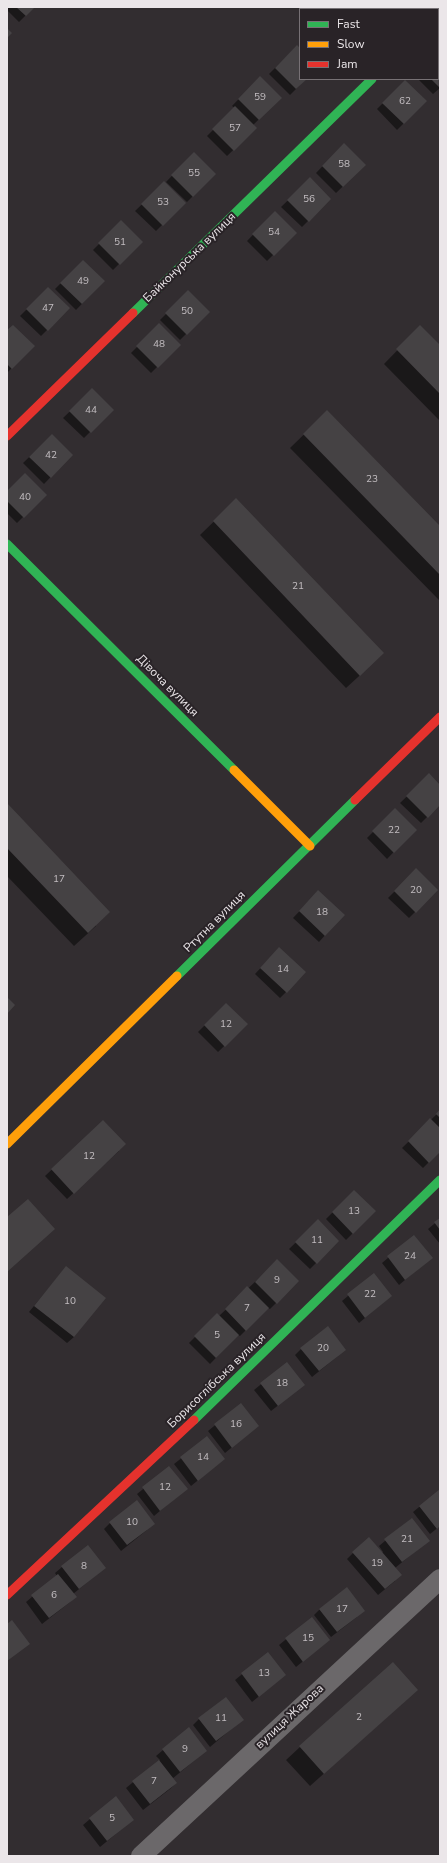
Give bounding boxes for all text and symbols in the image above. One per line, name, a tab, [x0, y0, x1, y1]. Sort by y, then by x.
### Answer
legend	[299, 8, 439, 80]
text: Fast	[337, 16, 360, 32]
text: Slow	[337, 36, 365, 52]
text: Jam	[337, 56, 358, 72]
house number: 59	[254, 92, 266, 104]
house number: 62	[399, 96, 411, 108]
house number: 57	[229, 123, 241, 135]
house number: 58	[338, 159, 350, 171]
house number: 55	[188, 168, 200, 180]
house number: 56	[303, 194, 315, 206]
house number: 53	[157, 197, 169, 209]
street label: Байконурська вулиця	[141, 210, 239, 306]
house number: 54	[268, 227, 280, 239]
house number: 51	[114, 237, 126, 249]
house number: 49	[77, 276, 89, 288]
house number: 47	[42, 303, 54, 315]
house number: 50	[181, 306, 193, 318]
house number: 48	[153, 339, 165, 351]
house number: 44	[85, 405, 97, 417]
house number: 42	[45, 450, 57, 462]
house number: 23	[366, 474, 378, 486]
house number: 40	[19, 492, 31, 504]
house number: 21	[292, 581, 304, 593]
street label: Дівоча вулиця	[133, 652, 201, 720]
house number: 22	[388, 825, 400, 837]
house number: 17	[53, 874, 65, 886]
house number: 20	[410, 885, 422, 897]
street label: Ртутна вулиця	[181, 888, 249, 956]
house number: 18	[316, 907, 328, 919]
house number: 14	[277, 964, 289, 976]
house number: 12	[220, 1019, 232, 1031]
house number: 12	[83, 1151, 95, 1163]
house number: 13	[348, 1206, 360, 1218]
house number: 11	[311, 1235, 323, 1247]
house number: 24	[404, 1251, 416, 1263]
house number: 9	[274, 1275, 280, 1287]
house number: 22	[364, 1289, 376, 1301]
house number: 10	[64, 1296, 76, 1308]
house number: 7	[244, 1303, 250, 1315]
street label: Борисоглібська вулиця	[165, 1330, 269, 1432]
house number: 5	[214, 1330, 220, 1342]
house number: 20	[317, 1343, 329, 1355]
house number: 18	[276, 1378, 288, 1390]
house number: 16	[230, 1419, 242, 1431]
house number: 14	[197, 1452, 209, 1464]
house number: 12	[159, 1482, 171, 1494]
house number: 10	[126, 1517, 138, 1529]
house number: 21	[401, 1534, 413, 1546]
house number: 19	[371, 1558, 383, 1570]
house number: 8	[81, 1561, 87, 1573]
house number: 6	[51, 1590, 57, 1602]
house number: 17	[336, 1604, 348, 1616]
house number: 15	[302, 1633, 314, 1645]
house number: 13	[258, 1668, 270, 1680]
street label: вулиця Жарова	[253, 1682, 327, 1752]
house number: 2	[356, 1712, 362, 1724]
house number: 11	[215, 1713, 227, 1725]
house number: 9	[182, 1744, 188, 1756]
house number: 7	[151, 1776, 157, 1788]
house number: 5	[109, 1813, 115, 1825]

